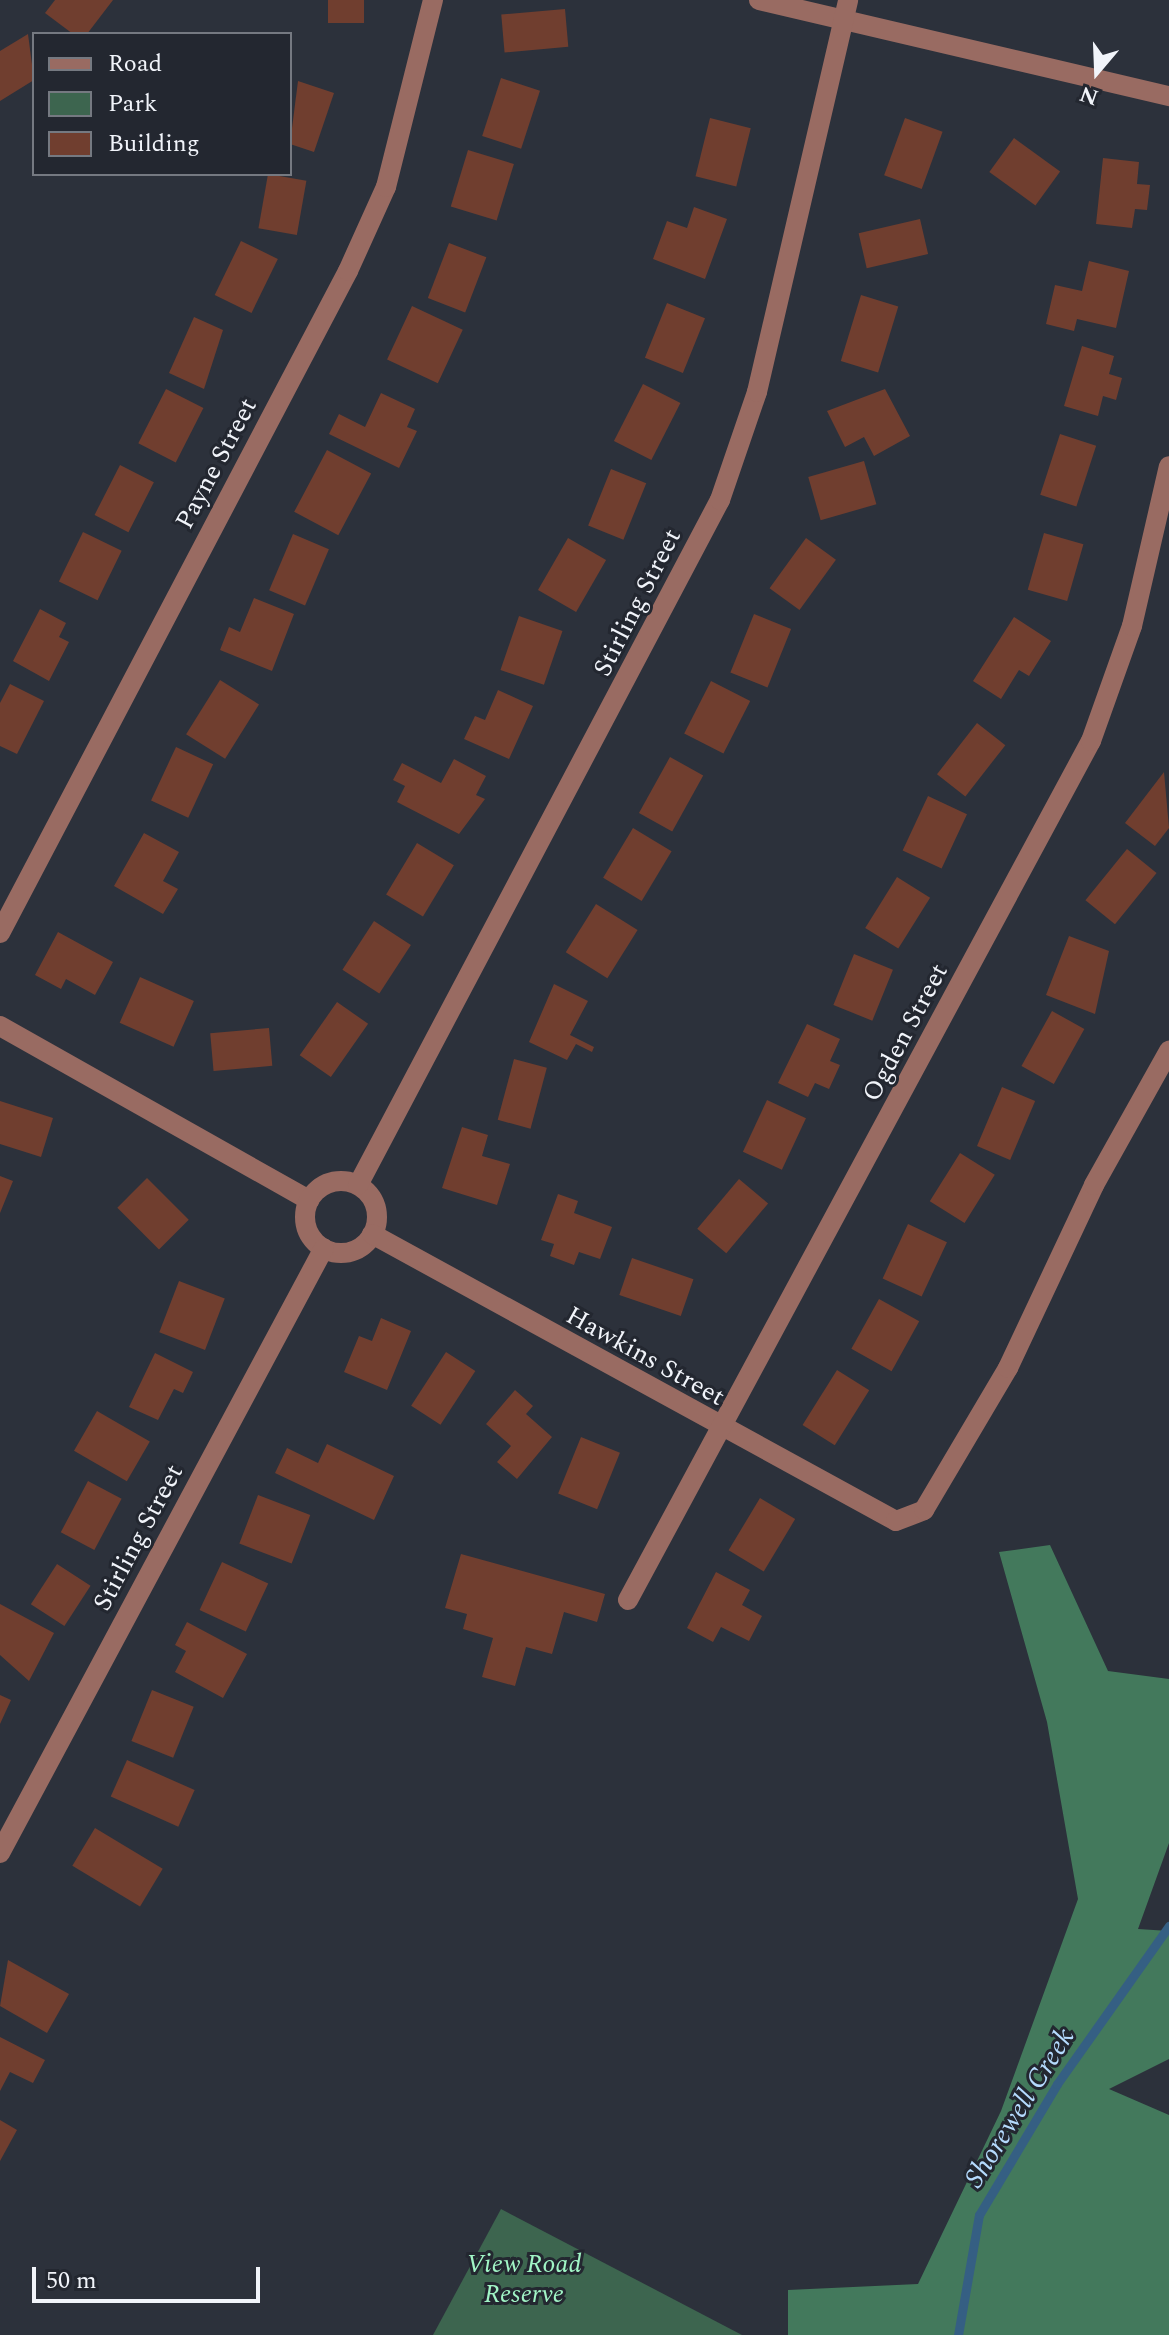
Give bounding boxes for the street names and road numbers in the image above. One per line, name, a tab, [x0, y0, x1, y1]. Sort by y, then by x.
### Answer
street label: Payne Street	[170, 393, 264, 535]
street label: Stirling Street	[587, 524, 689, 682]
street label: Ogden Street	[857, 959, 955, 1107]
street label: Hawkins Street	[560, 1301, 730, 1413]
street label: Stirling Street	[87, 1459, 191, 1617]

